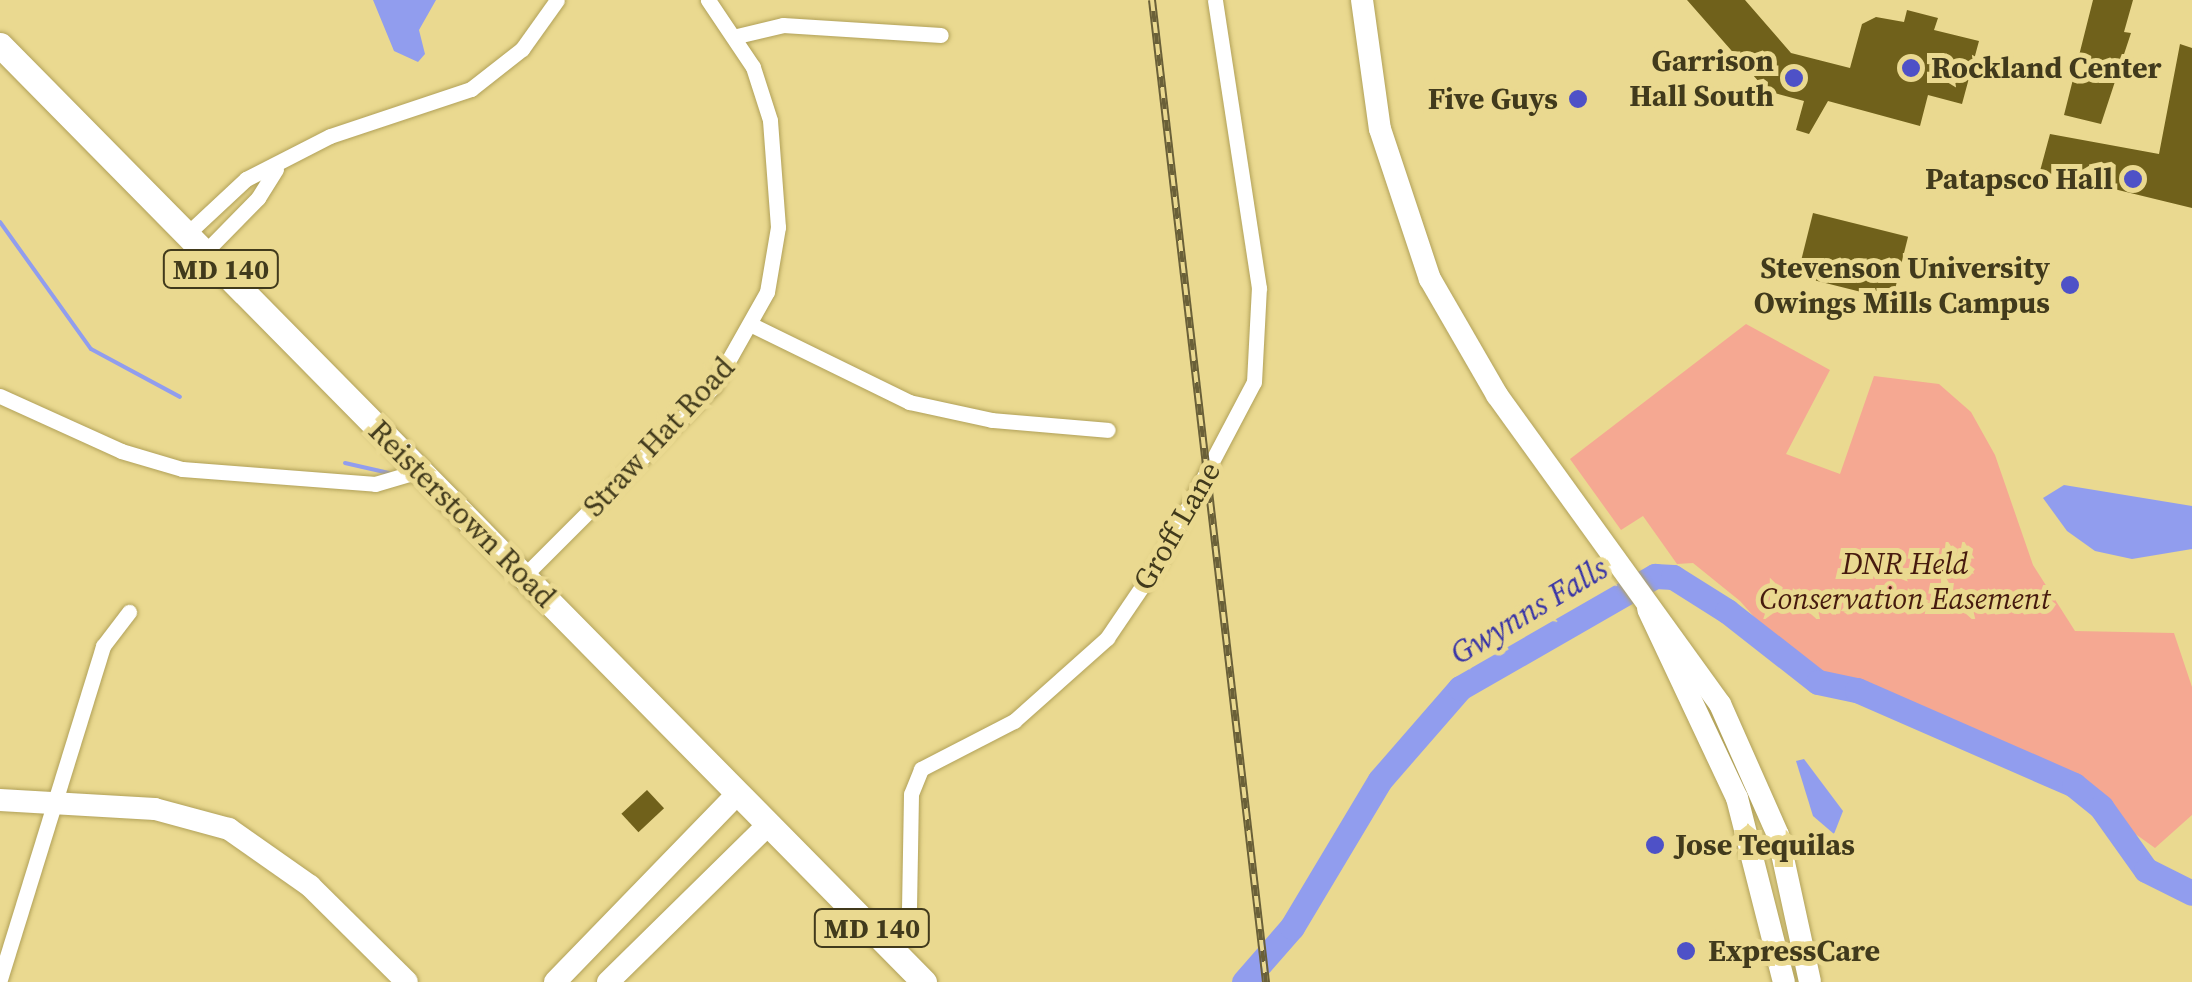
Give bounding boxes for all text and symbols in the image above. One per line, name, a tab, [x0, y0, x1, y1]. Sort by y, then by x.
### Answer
place label: Garrison Hall South	[1629, 43, 1774, 114]
place label: Rockland Center	[1931, 50, 2162, 86]
marker: Rockland Center	[1900, 57, 1922, 79]
marker: Garrison Hall South	[1783, 67, 1805, 89]
place label: Five Guys	[1428, 81, 1558, 117]
marker: Five Guys	[1567, 88, 1589, 110]
place label: Patapsco Hall	[1925, 161, 2113, 197]
marker: Patapsco Hall	[2122, 168, 2144, 190]
road number: MD 140	[161, 246, 281, 292]
place label: Stevenson University Owings Mills Campus	[1754, 250, 2050, 320]
marker: Stevenson University Owings Mills Campus	[2059, 274, 2081, 296]
street label: Straw Hat Road	[576, 350, 742, 524]
street label: Reisterstown Road	[361, 413, 563, 615]
street label: Groff Lane	[1126, 455, 1228, 597]
park label: DNR Held Conservation Easement	[1760, 546, 2050, 616]
water label: Gwynns Falls	[1444, 549, 1614, 673]
place label: Jose Tequilas	[1675, 827, 1855, 863]
marker: Jose Tequilas	[1644, 834, 1666, 856]
road number: MD 140	[812, 905, 932, 951]
place label: ExpressCare	[1708, 933, 1880, 969]
marker: ExpressCare	[1673, 938, 1699, 964]

